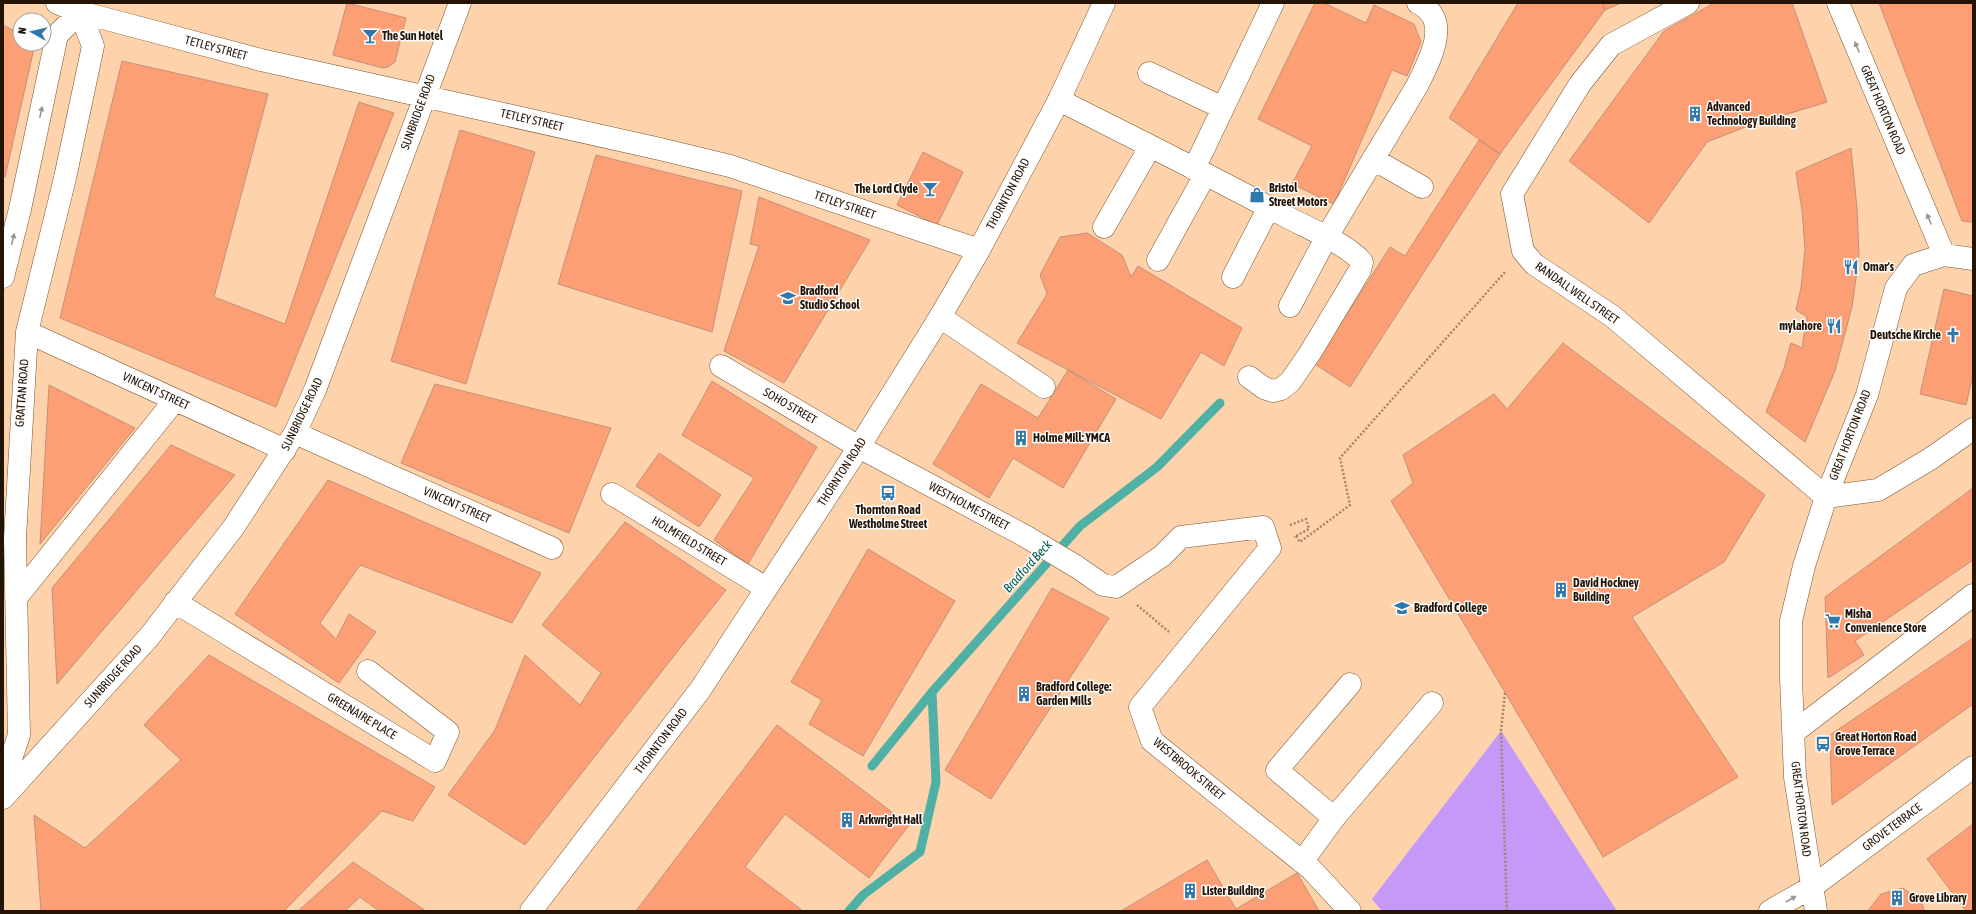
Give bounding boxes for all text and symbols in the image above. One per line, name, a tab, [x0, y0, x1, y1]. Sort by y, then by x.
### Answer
north arrow	[12, 12, 52, 52]
text: N	[16, 27, 28, 35]
bar icon: The Sun Hotel	[361, 27, 379, 45]
place label: The Sun Hotel	[382, 29, 444, 43]
street label: TETLEY STREET	[183, 33, 250, 63]
one-way arrow	[1854, 42, 1860, 53]
street label: GREAT HORTON ROAD	[1858, 63, 1908, 157]
street label: SUNBRIDGE ROAD	[398, 72, 438, 152]
place label: Advanced Technology Building	[1706, 100, 1797, 128]
building icon: Advanced Technology Building	[1686, 105, 1704, 123]
one-way arrow	[38, 106, 44, 118]
street label: TETLEY STREET	[499, 106, 566, 134]
street label: THORNTON ROAD	[983, 156, 1033, 232]
bar icon: The Lord Clyde	[921, 180, 939, 198]
place label: Bristol Street Motors	[1269, 181, 1328, 209]
place label: The Lord Clyde	[854, 182, 919, 196]
shop icon: Bristol Street Motors	[1248, 186, 1266, 204]
street label: TETLEY STREET	[812, 188, 878, 222]
one-way arrow	[1925, 213, 1932, 225]
one-way arrow	[10, 233, 16, 245]
restaurant icon: Omar's	[1842, 258, 1860, 276]
street label: RANDALL WELL STREET	[1532, 259, 1622, 328]
place label: Omar's	[1863, 260, 1895, 274]
place label: Bradford Studio School	[800, 284, 861, 312]
school or university icon: Bradford Studio School	[779, 289, 797, 307]
restaurant icon: mylahore	[1825, 317, 1843, 335]
place label: mylahore	[1779, 319, 1823, 333]
church icon: Deutsche Kirche	[1944, 326, 1962, 344]
place label: Deutsche Kirche	[1870, 328, 1942, 342]
street label: GRATTAN ROAD	[13, 358, 31, 427]
street label: VINCENT STREET	[120, 369, 192, 413]
street label: SUNBRIDGE ROAD	[278, 375, 326, 453]
street label: SOHO STREET	[761, 385, 820, 427]
street label: GREAT HORTON ROAD	[1826, 387, 1874, 482]
building icon: Holme Mill: YMCA	[1012, 429, 1030, 447]
place label: Holme Mill: YMCA	[1033, 431, 1110, 445]
street label: THORNTON ROAD	[815, 435, 869, 509]
street label: WESTHOLME STREET	[926, 479, 1012, 533]
street label: VINCENT STREET	[421, 484, 494, 526]
bus stop icon: Thornton Road Westholme Street	[879, 484, 897, 502]
place label: Thornton Road Westholme Street	[848, 503, 928, 531]
street label: HOLMFIELD STREET	[649, 513, 729, 569]
water label: Bradford Beck	[1000, 537, 1055, 596]
place label: David Hockney Building	[1573, 576, 1639, 604]
building icon: David Hockney Building	[1552, 581, 1570, 599]
school or university icon: Bradford College	[1393, 599, 1411, 617]
place label: Bradford College	[1414, 601, 1488, 615]
place label: Misha Convenience Store	[1845, 607, 1927, 635]
supermarket icon: Misha Convenience Store	[1824, 612, 1842, 630]
street label: SUNBRIDGE ROAD	[81, 642, 145, 710]
place label: Bradford College: Garden Mills	[1036, 680, 1111, 708]
building icon: Bradford College: Garden Mills	[1015, 685, 1033, 703]
street label: GREENAIRE PLACE	[325, 690, 399, 742]
street label: THORNTON ROAD	[632, 705, 690, 777]
place label: Great Horton Road Grove Terrace	[1835, 730, 1917, 758]
street label: WESTBROOK STREET	[1150, 735, 1228, 803]
bus stop icon: Great Horton Road Grove Terrace	[1814, 735, 1832, 753]
street label: GREAT HORTON ROAD	[1788, 760, 1814, 858]
street label: GROVE TERRACE	[1860, 800, 1924, 854]
building icon: Arkwright Hall	[838, 811, 856, 829]
place label: Arkwright Hall	[858, 813, 923, 827]
building icon: Lister Building	[1181, 882, 1199, 900]
place label: Lister Building	[1202, 884, 1265, 898]
building icon: Grove Library	[1888, 889, 1906, 907]
place label: Grove Library	[1909, 891, 1967, 905]
one-way arrow	[1785, 896, 1797, 902]

